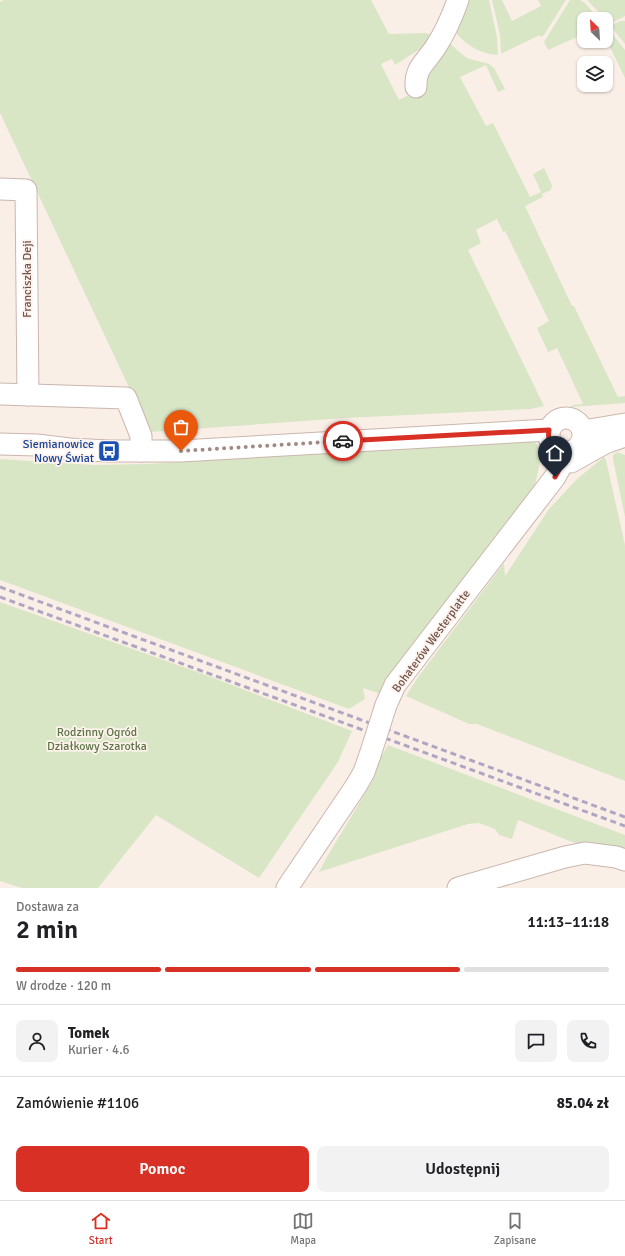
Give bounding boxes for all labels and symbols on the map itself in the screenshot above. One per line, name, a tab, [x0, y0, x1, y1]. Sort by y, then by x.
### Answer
north arrow	[577, 12, 613, 48]
street label: Franciszka Deji	[20, 240, 35, 318]
pin	[164, 410, 198, 451]
courier	[323, 421, 363, 461]
pin	[538, 436, 572, 477]
place label: Siemianowice Nowy Świat	[23, 437, 94, 466]
bus stop icon: Siemianowice Nowy Świat	[96, 438, 122, 464]
street label: Bohaterów Westerplatte	[389, 587, 474, 696]
park label: Rodzinny Ogród Działkowy Szarotka	[47, 725, 147, 754]

